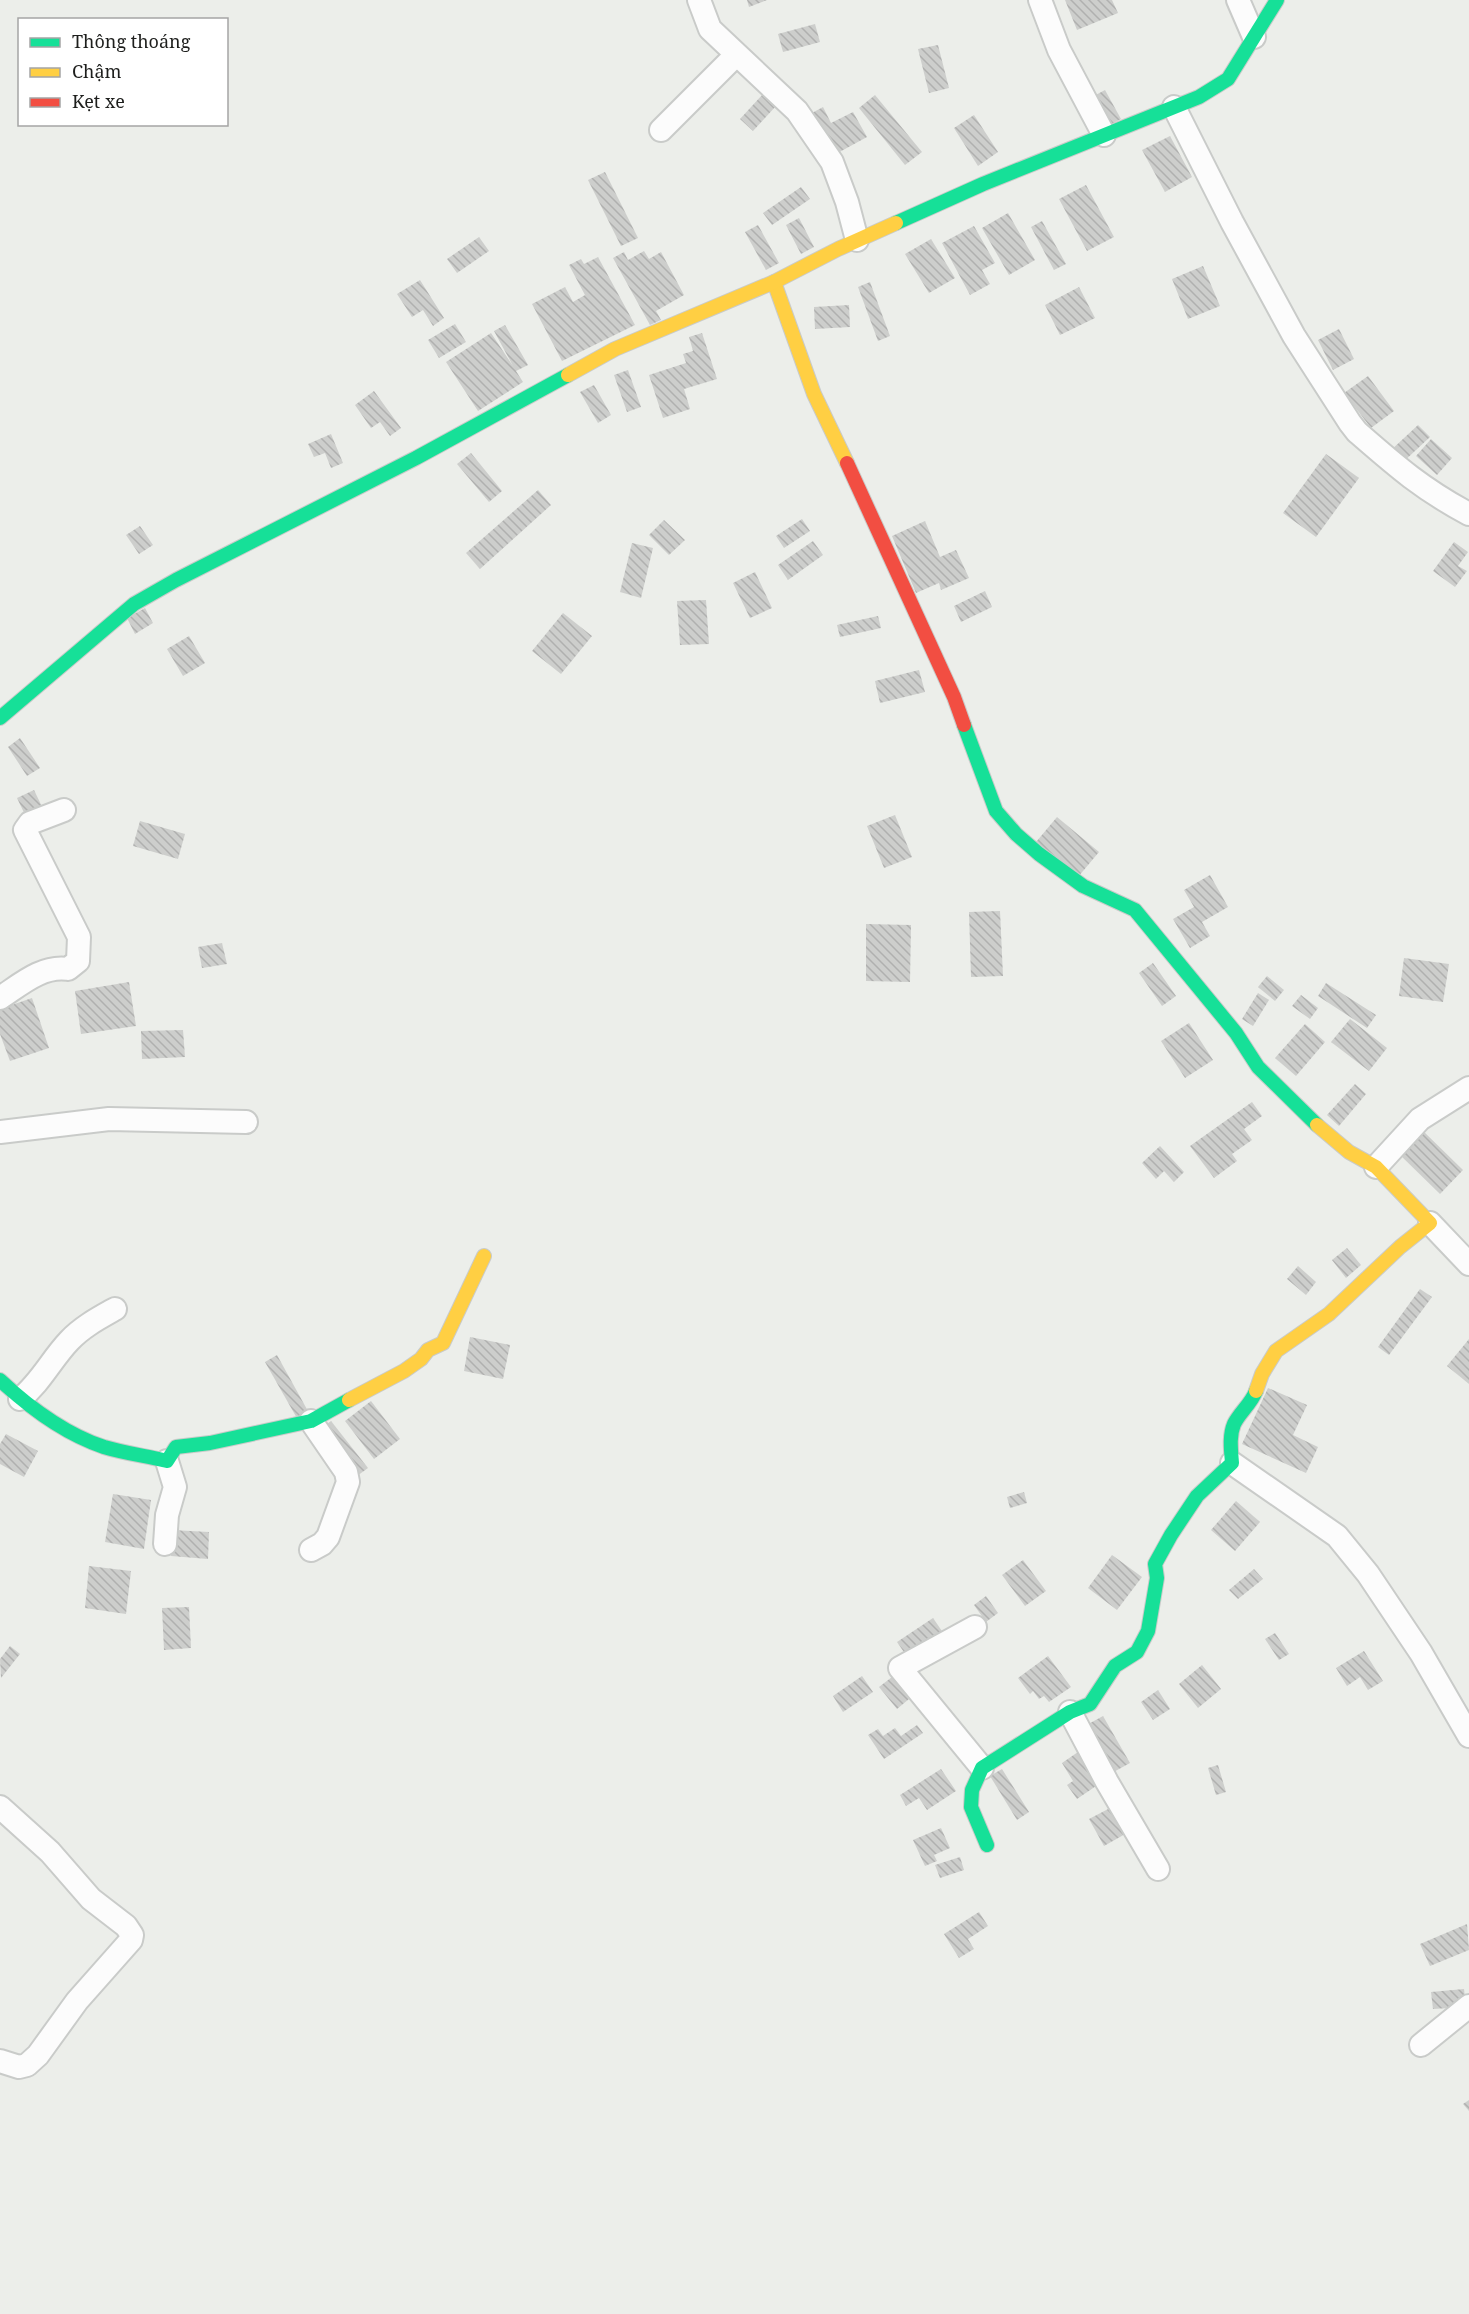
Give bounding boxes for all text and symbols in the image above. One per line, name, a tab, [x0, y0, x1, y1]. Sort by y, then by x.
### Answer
legend	[18, 18, 228, 126]
text: Thông thoáng	[72, 29, 191, 53]
text: Chậm	[72, 59, 122, 83]
text: Kẹt xe	[72, 89, 125, 113]

